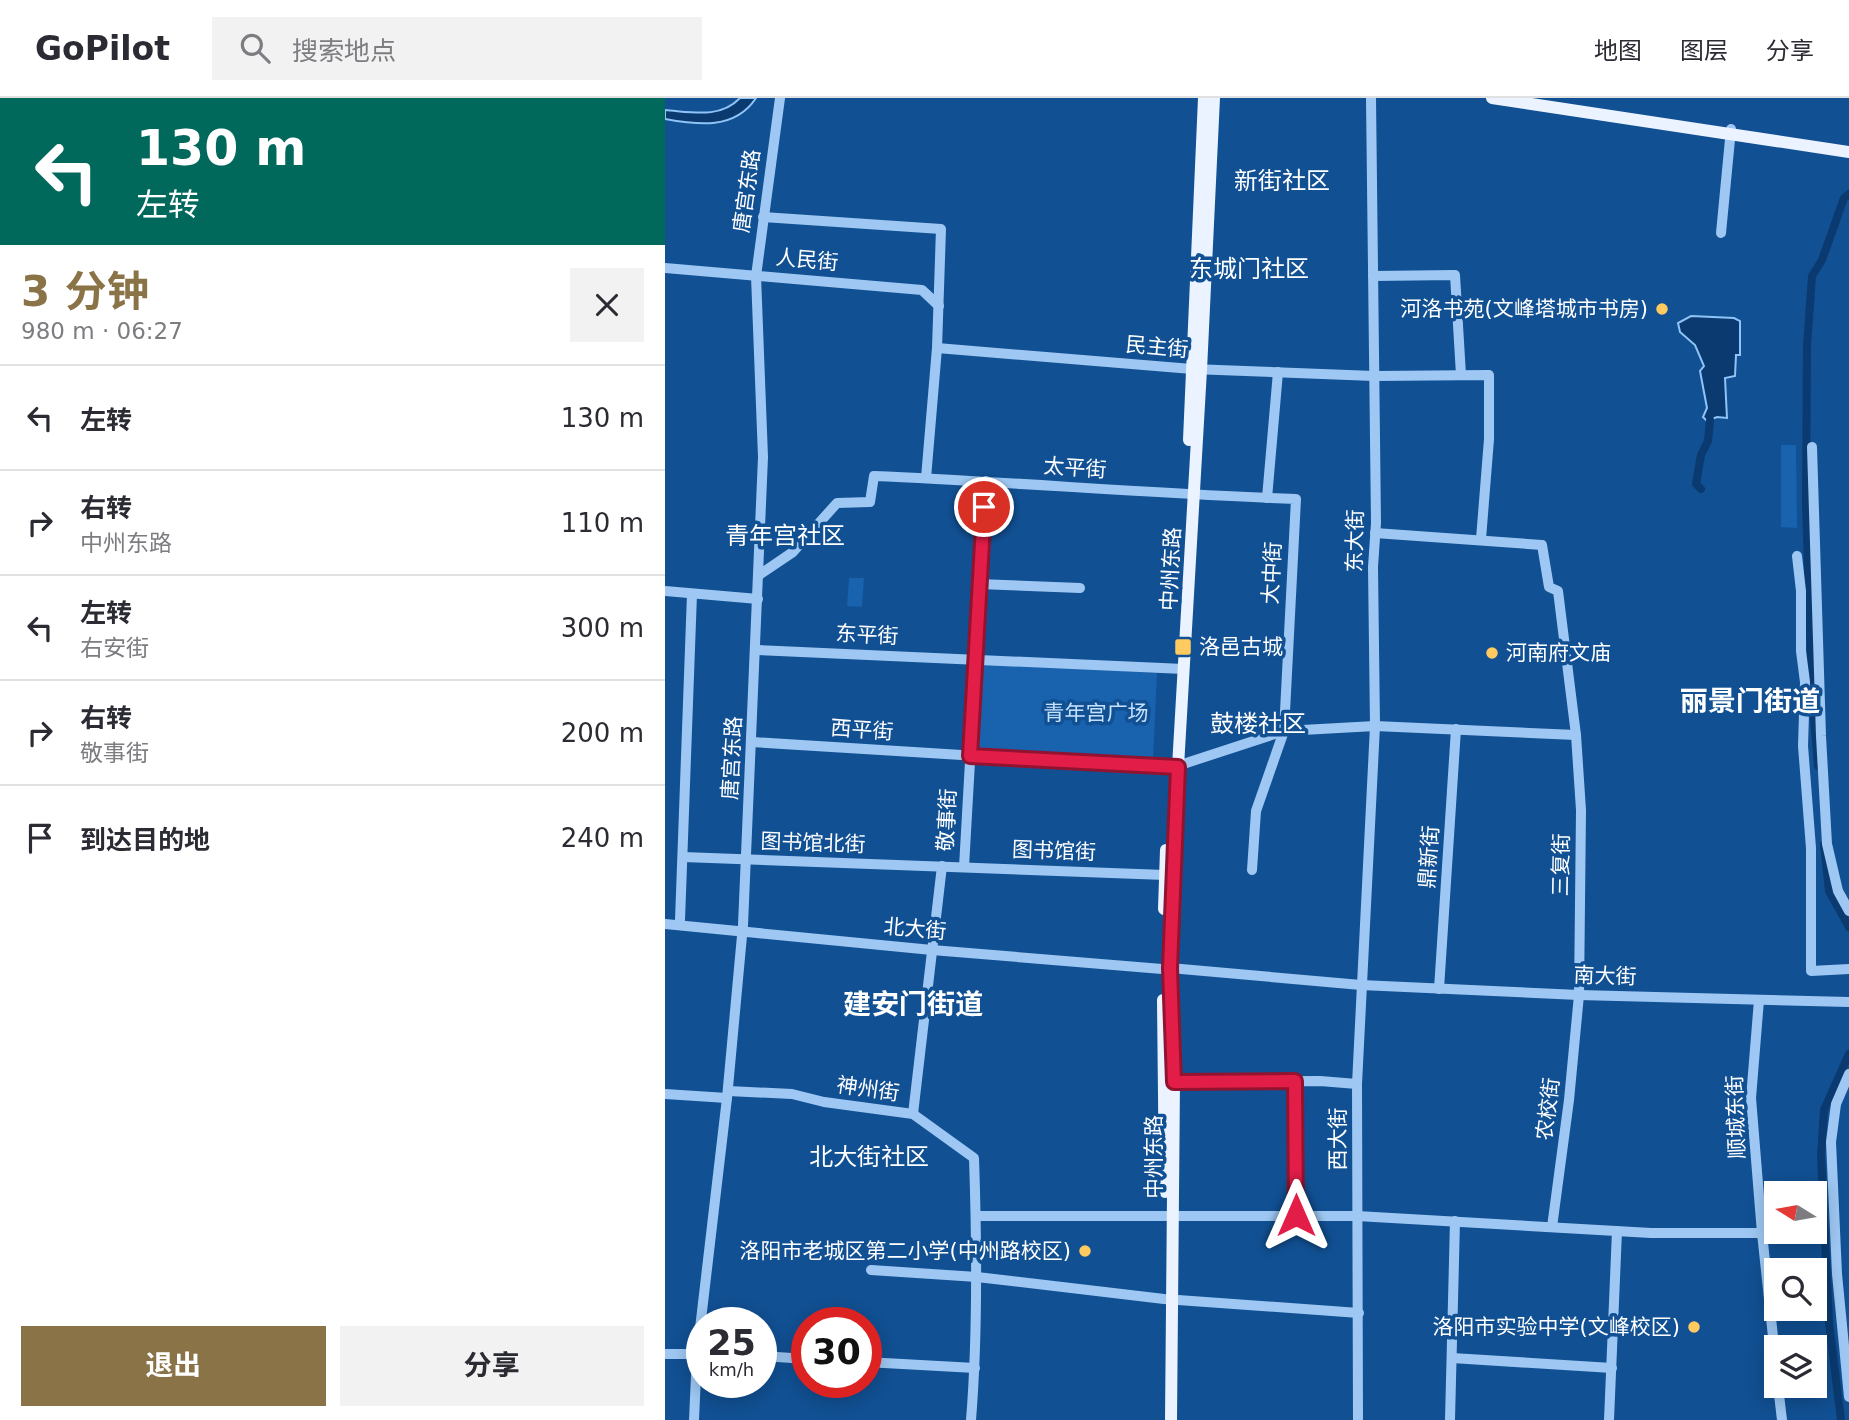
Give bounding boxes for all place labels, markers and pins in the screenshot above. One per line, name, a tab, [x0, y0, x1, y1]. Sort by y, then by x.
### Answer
place label: 河洛书苑(文峰塔城市书房)	[1401, 297, 1648, 321]
marker: 河洛书苑(文峰塔城市书房)	[1654, 301, 1670, 317]
pin	[954, 477, 1014, 537]
place label: 洛邑古城	[1199, 635, 1283, 659]
marker: 洛邑古城	[1173, 637, 1193, 657]
place label: 河南府文庙	[1506, 641, 1611, 665]
marker: 河南府文庙	[1484, 645, 1500, 661]
place label: 洛阳市老城区第二小学(中州路校区)	[740, 1239, 1071, 1263]
marker: 洛阳市老城区第二小学(中州路校区)	[1077, 1243, 1093, 1259]
place label: 洛阳市实验中学(文峰校区)	[1433, 1315, 1680, 1339]
marker: 洛阳市实验中学(文峰校区)	[1686, 1319, 1702, 1335]

